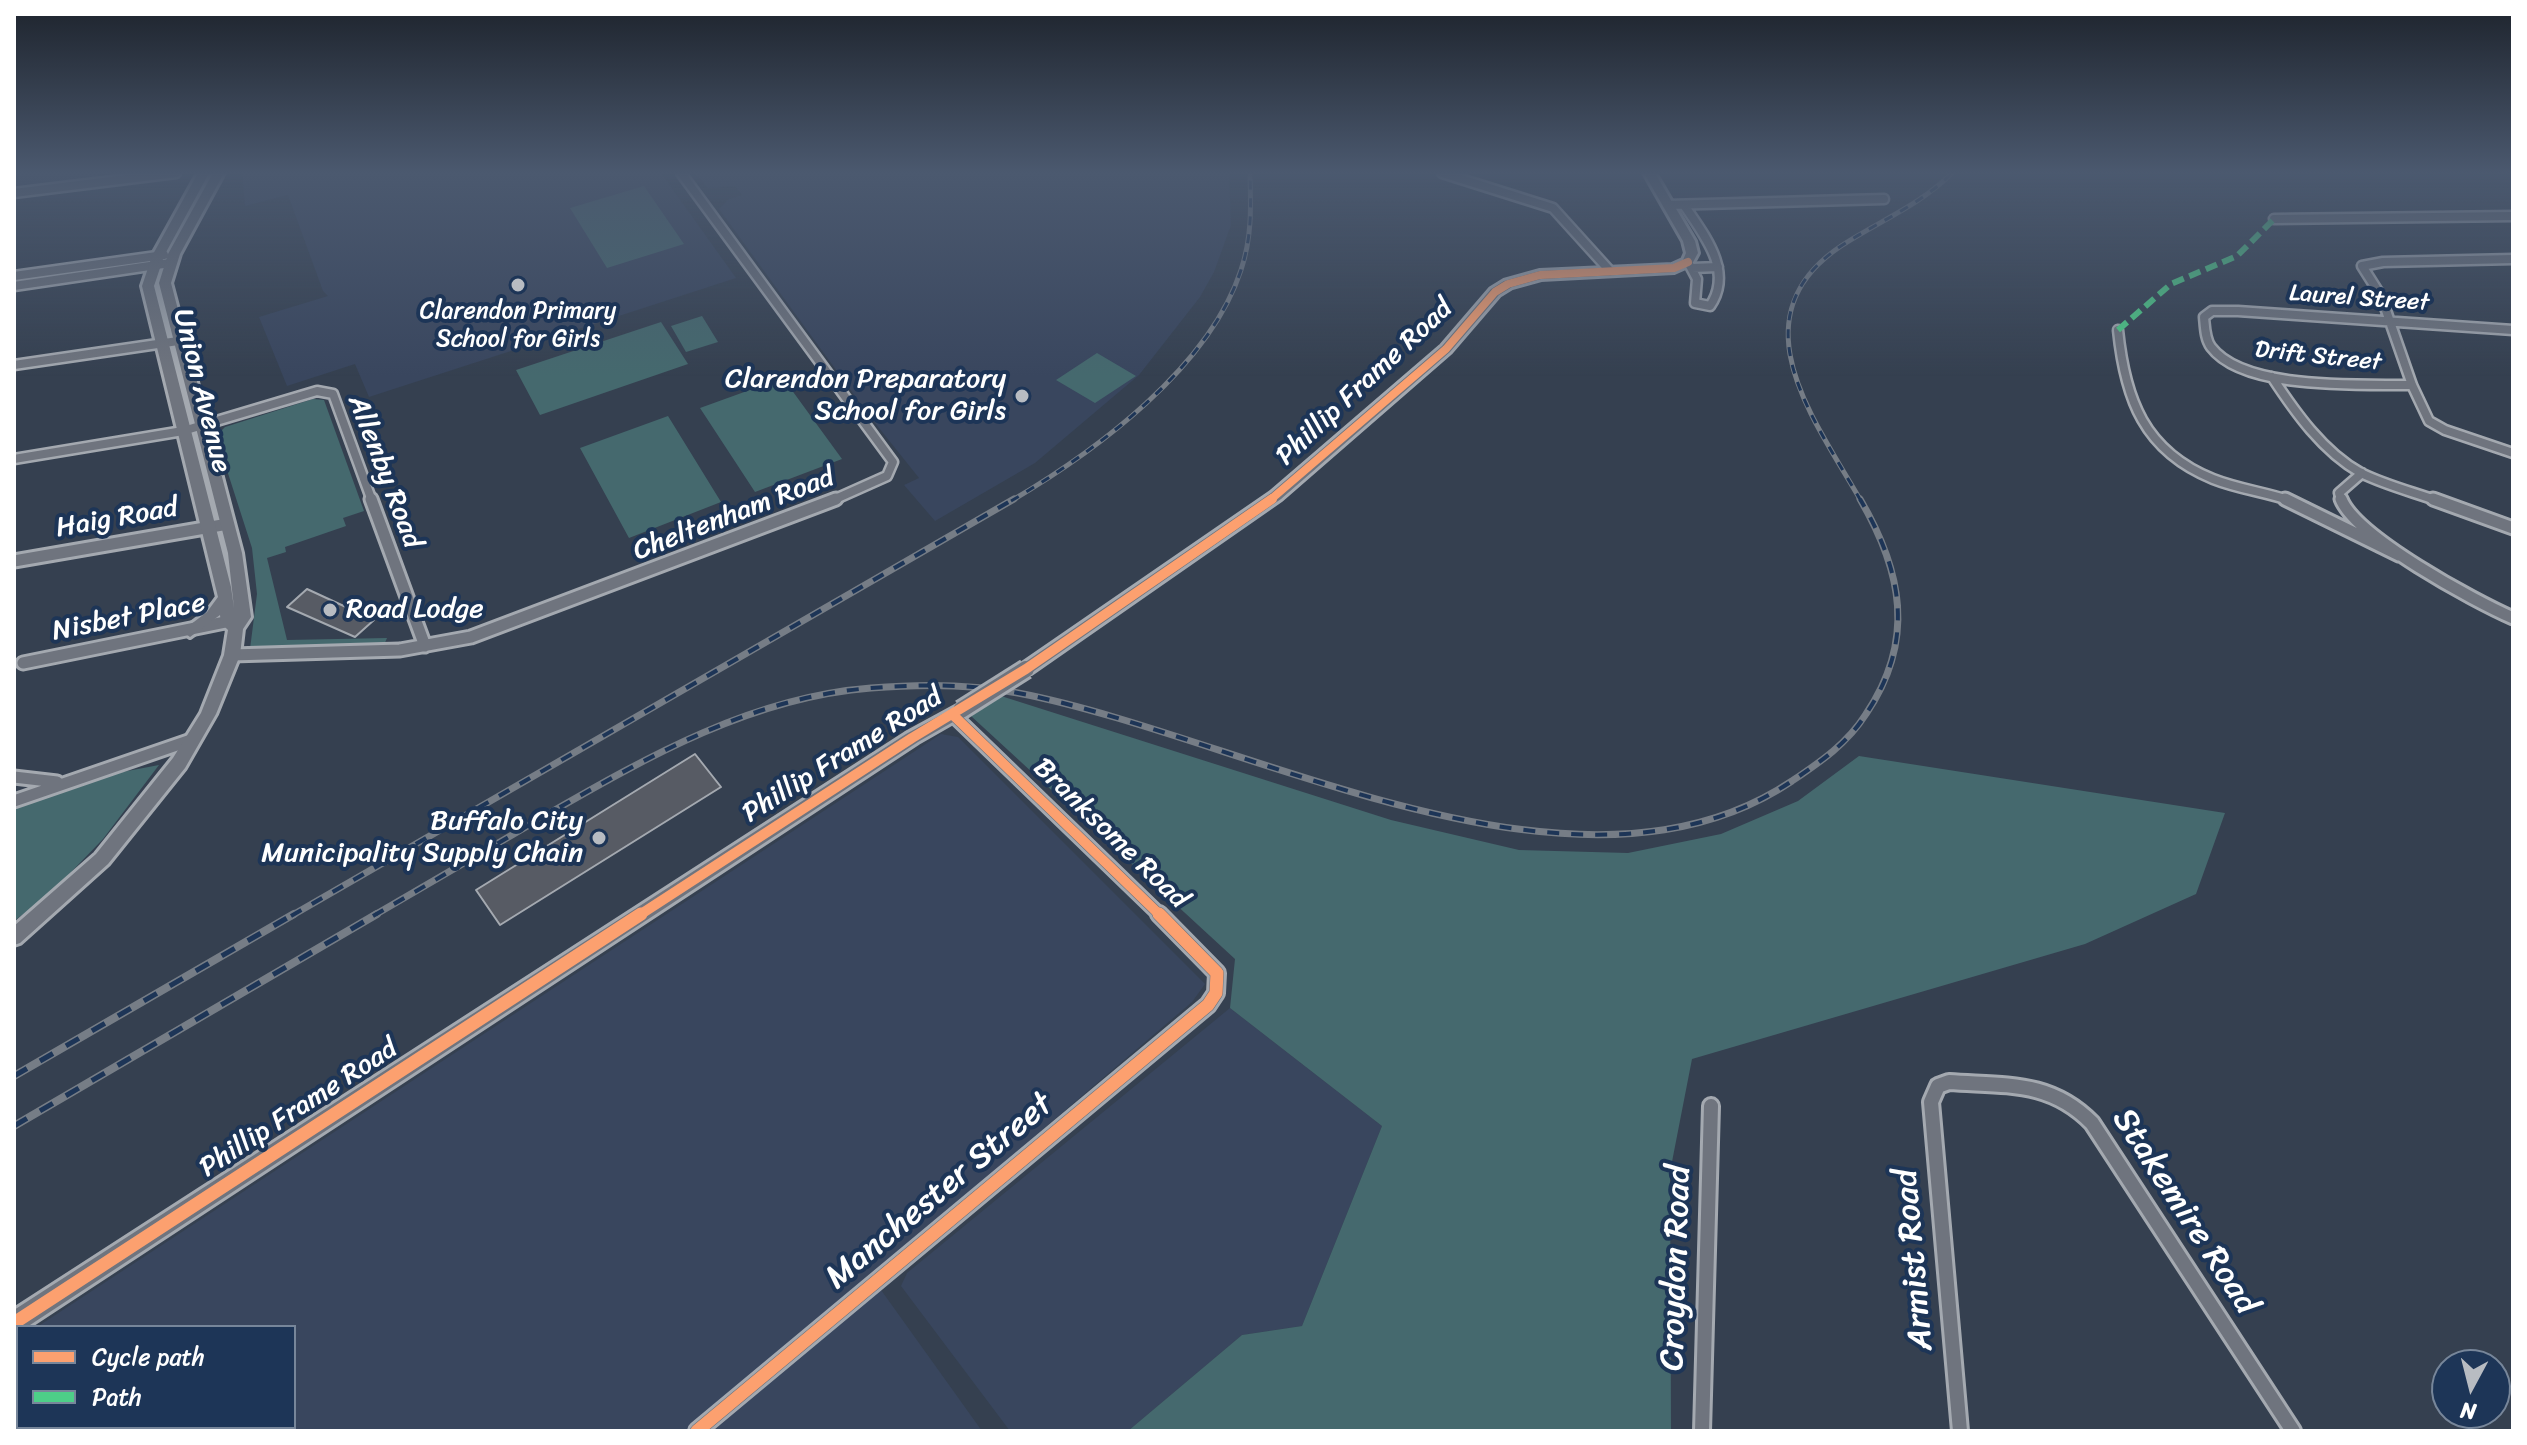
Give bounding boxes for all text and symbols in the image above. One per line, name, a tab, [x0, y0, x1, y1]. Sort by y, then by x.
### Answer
marker: Clarendon Primary School for Girls	[509, 276, 527, 294]
street label: Laurel Street	[2288, 280, 2430, 318]
street label: Phillip Frame Road	[1270, 293, 1460, 473]
place label: Clarendon Primary School for Girls	[420, 298, 616, 354]
street label: Union Avenue	[164, 306, 238, 476]
street label: Drift Street	[2253, 336, 2383, 378]
place label: Clarendon Preparatory School for Girls	[725, 363, 1006, 429]
marker: Clarendon Preparatory School for Girls	[1013, 387, 1031, 405]
street label: Allenby Road	[339, 391, 429, 553]
street label: Cheltenham Road	[629, 461, 839, 569]
street label: Haig Road	[53, 492, 181, 546]
street label: Nisbet Place	[50, 587, 208, 649]
place label: Road Lodge	[346, 593, 484, 627]
marker: Road Lodge	[321, 601, 339, 619]
street label: Phillip Frame Road	[737, 681, 949, 831]
street label: Branksome Road	[1025, 752, 1195, 916]
place label: Buffalo City Municipality Supply Chain	[261, 805, 583, 871]
marker: Buffalo City Municipality Supply Chain	[590, 829, 608, 847]
street label: Phillip Frame Road	[194, 1033, 404, 1185]
street label: Manchester Street	[818, 1085, 1062, 1299]
street label: Stakemire Road	[2102, 1101, 2266, 1323]
street label: Croydon Road	[1653, 1165, 1701, 1371]
street label: Armist Road	[1887, 1167, 1943, 1353]
legend	[16, 1325, 296, 1429]
text: Cycle path	[92, 1336, 205, 1378]
north arrow	[2431, 1349, 2511, 1429]
text: Path	[92, 1376, 142, 1418]
text: N	[2458, 1391, 2478, 1432]

